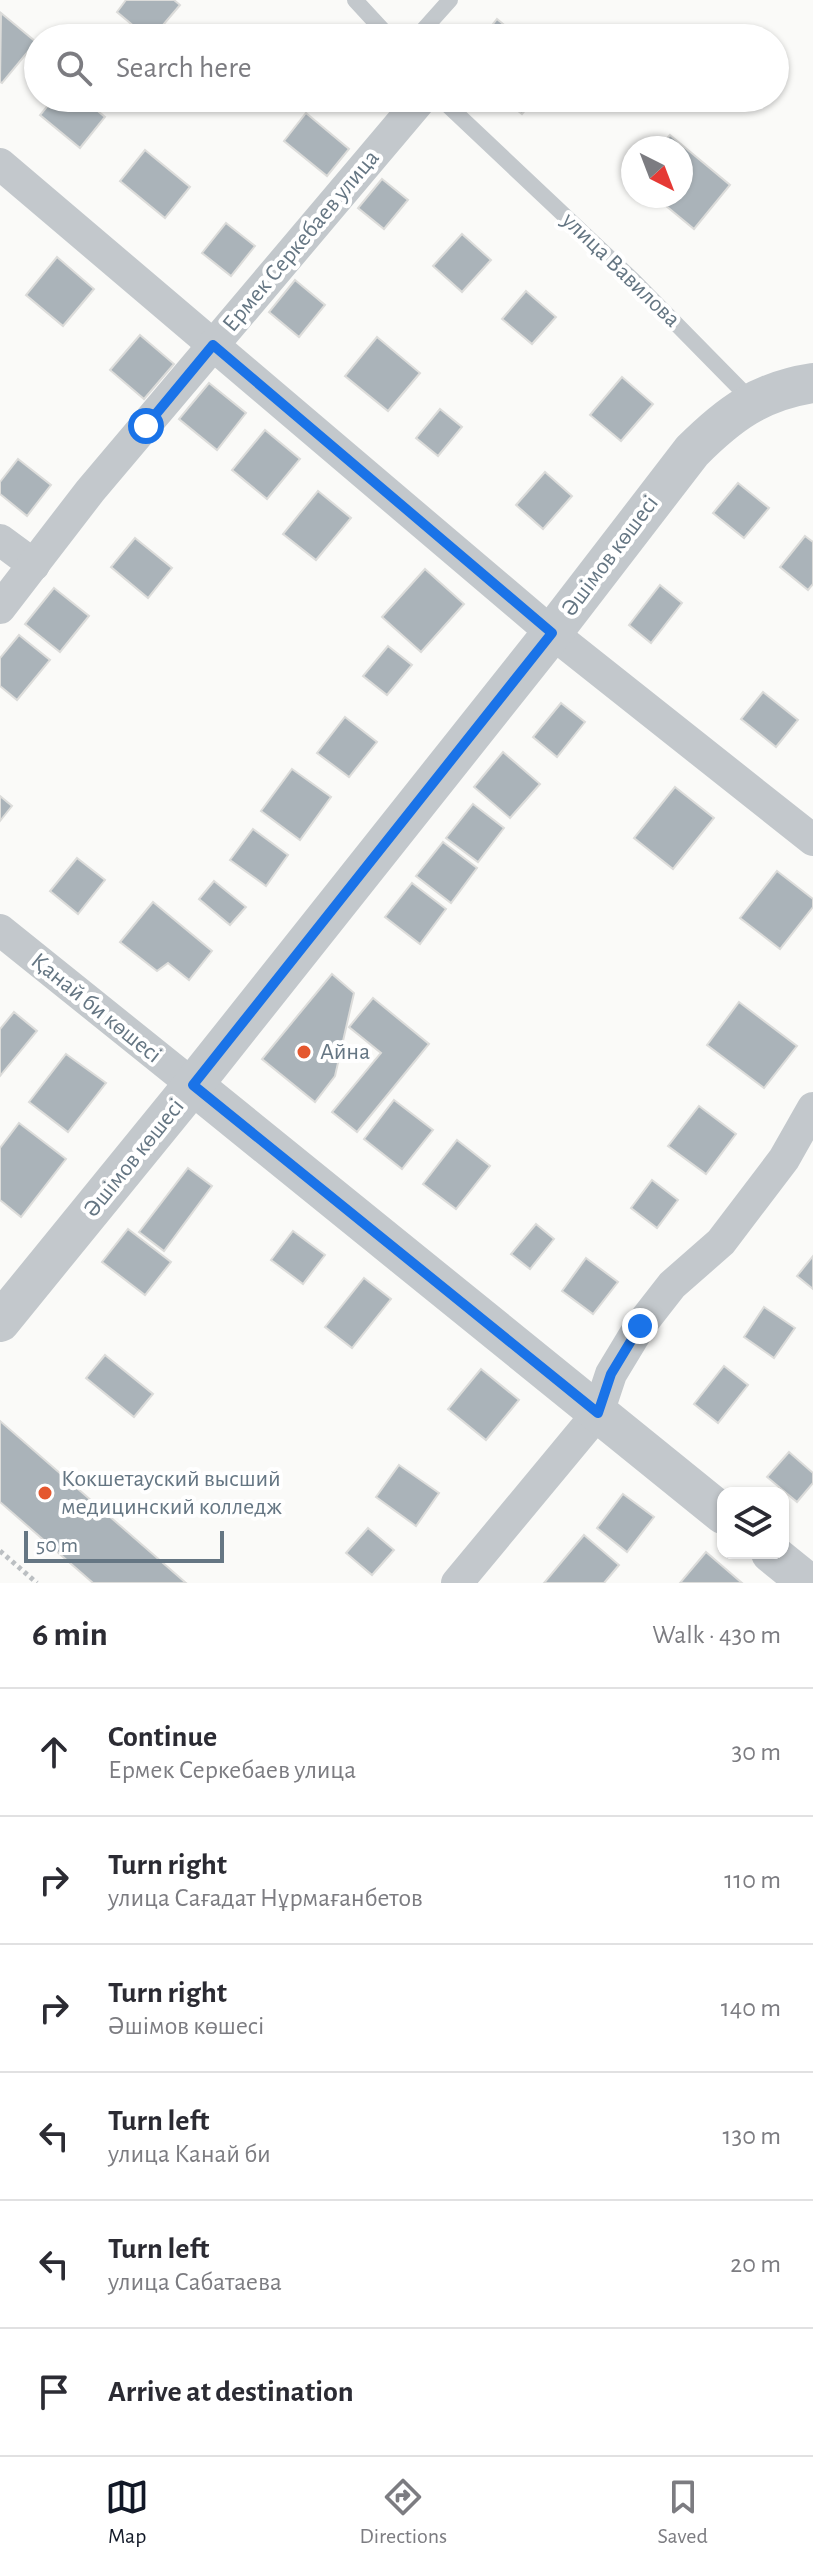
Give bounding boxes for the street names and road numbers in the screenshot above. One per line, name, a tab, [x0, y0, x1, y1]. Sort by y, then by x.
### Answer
street label: Ермек Серкебаев улица	[218, 145, 384, 336]
street label: улица Вавилова	[557, 207, 685, 332]
street label: Әшімов көшесі	[557, 491, 663, 621]
street label: Қанай би көшесі	[26, 948, 166, 1068]
street label: Әшімов көшесі	[79, 1094, 189, 1222]

